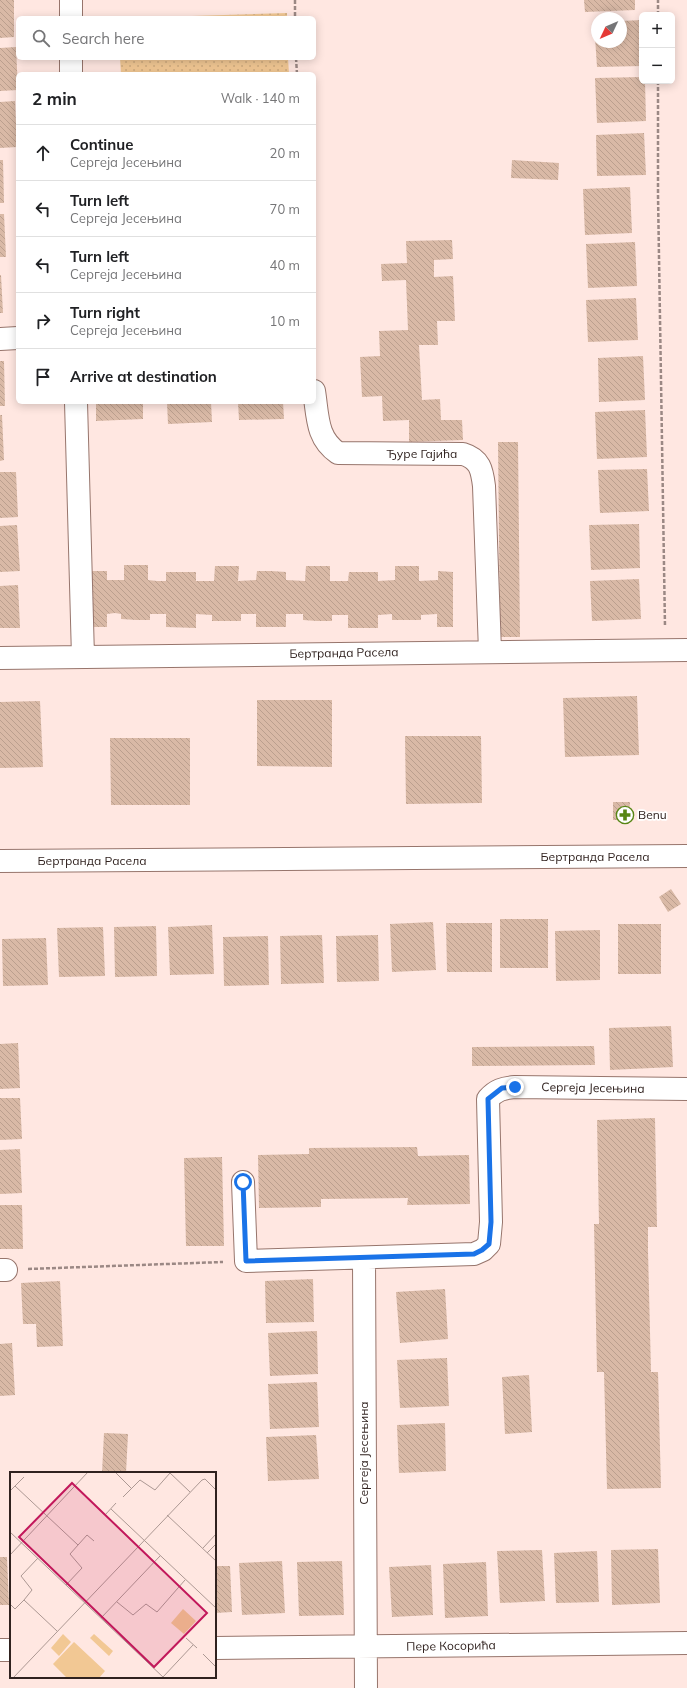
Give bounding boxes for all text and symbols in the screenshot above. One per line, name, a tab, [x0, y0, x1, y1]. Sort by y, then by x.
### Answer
north arrow	[591, 12, 627, 48]
map controls	[639, 12, 675, 84]
button: +	[639, 12, 675, 48]
search box	[16, 16, 316, 60]
icon: search	[30, 27, 52, 49]
text: Search here	[62, 29, 144, 48]
button: −	[639, 48, 675, 84]
text: 2 min	[32, 88, 77, 109]
text: Walk · 140 m	[221, 90, 300, 106]
text: Continue	[70, 135, 133, 154]
icon: ahead	[32, 142, 54, 164]
text: 20 m	[270, 145, 300, 161]
text: Сергеја Јесењина	[70, 154, 182, 170]
text: Turn left	[70, 191, 129, 210]
icon: left	[32, 198, 54, 220]
text: 70 m	[270, 201, 300, 217]
text: Сергеја Јесењина	[70, 210, 182, 226]
text: Turn left	[70, 247, 129, 266]
icon: left	[32, 254, 54, 276]
text: 40 m	[270, 257, 300, 273]
text: Сергеја Јесењина	[70, 266, 182, 282]
text: Turn right	[70, 303, 140, 322]
icon: right	[32, 310, 54, 332]
text: 10 m	[270, 313, 300, 329]
text: Сергеја Јесењина	[70, 322, 182, 338]
icon: arrive	[32, 366, 54, 388]
text: Arrive at destination	[70, 367, 217, 386]
street label: Ђуре Гајића	[387, 446, 457, 461]
street label: Бертранда Расела	[289, 644, 399, 661]
pharmacy icon: Benu	[615, 805, 635, 825]
place label: Benu	[638, 807, 667, 822]
street label: Бертранда Расела	[540, 849, 650, 864]
street label: Бертранда Расела	[37, 853, 147, 868]
route end	[506, 1078, 524, 1096]
street label: Сергеја Јесењина	[541, 1079, 645, 1096]
route start	[234, 1173, 252, 1191]
street label: Сергеја Јесењина	[356, 1401, 371, 1505]
inset map	[10, 1472, 216, 1678]
street label: Пере Косорића	[406, 1637, 496, 1654]

